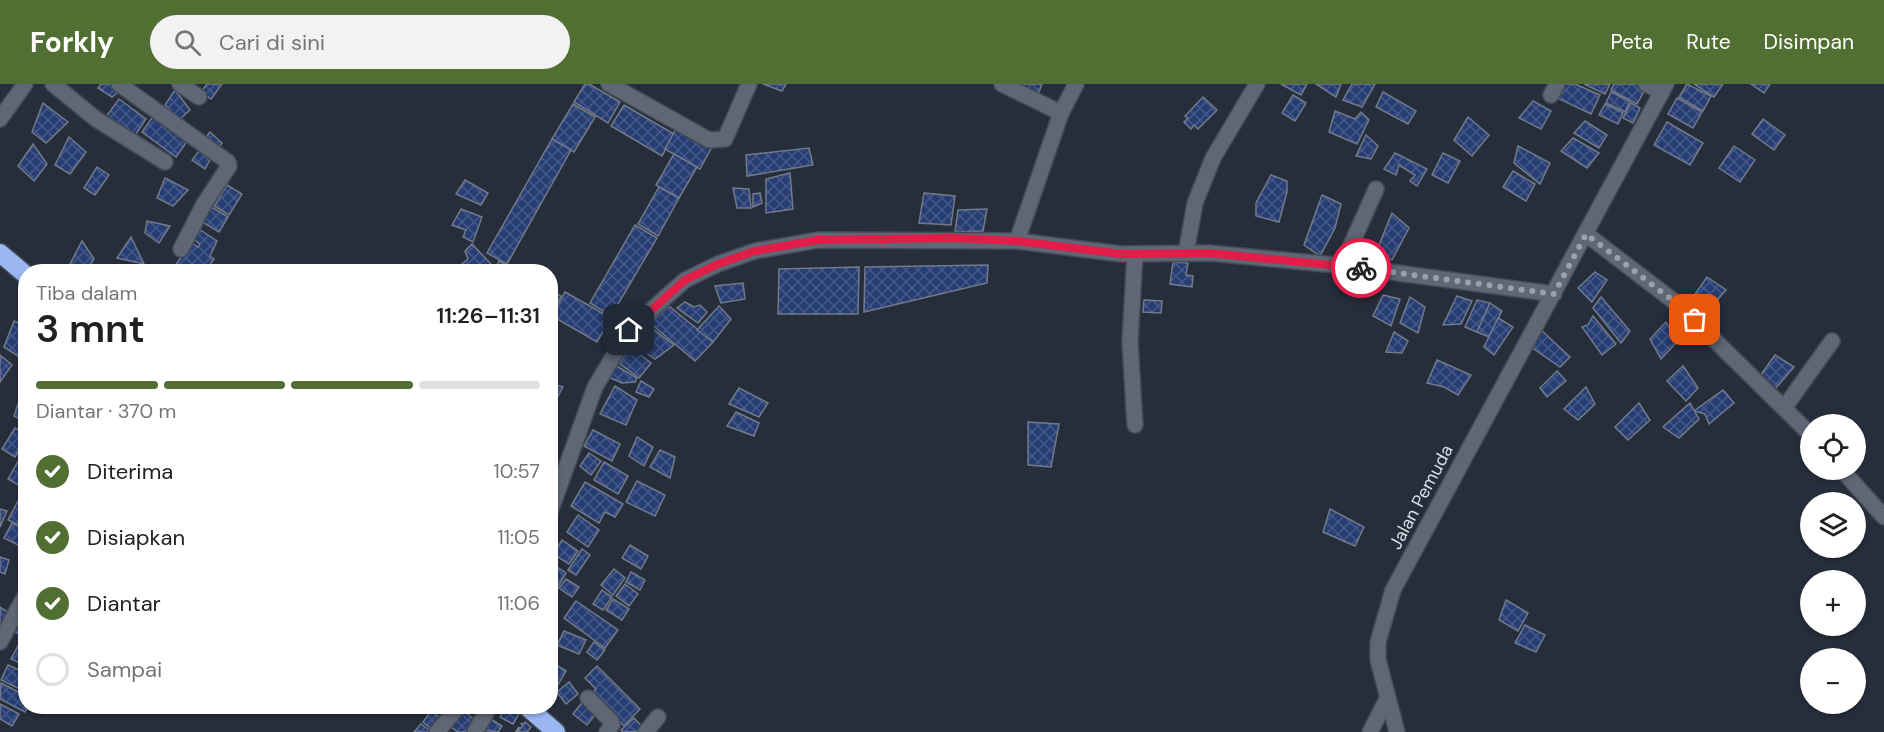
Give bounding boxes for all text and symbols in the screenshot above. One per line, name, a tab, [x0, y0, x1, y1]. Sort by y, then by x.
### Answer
search box	[150, 15, 570, 69]
text: Forkly	[30, 24, 114, 61]
icon: search	[171, 26, 204, 59]
text: Cari di sini	[219, 28, 325, 57]
text: Peta	[1610, 28, 1653, 56]
text: Rute	[1686, 28, 1731, 56]
text: Disimpan	[1764, 28, 1854, 56]
courier	[1331, 238, 1391, 298]
icon: bike	[1345, 252, 1378, 285]
text: Tiba dalam	[36, 280, 137, 306]
pin	[1669, 294, 1720, 345]
text: 11:26–11:31	[436, 301, 540, 330]
text: 3 mnt	[36, 303, 145, 354]
icon: bag	[1678, 303, 1711, 336]
pin	[603, 304, 654, 355]
icon: home	[612, 313, 645, 346]
text: Diantar · 370 m	[36, 398, 176, 424]
map controls	[1800, 414, 1866, 714]
button: locate	[1800, 414, 1866, 480]
street label: Jalan Pemuda	[1383, 440, 1459, 554]
icon: check	[36, 455, 69, 488]
text: Diterima	[87, 457, 173, 486]
text: 10:57	[494, 458, 540, 484]
button: layers	[1800, 492, 1866, 558]
icon: check	[36, 521, 69, 554]
text: Disiapkan	[87, 523, 185, 552]
text: 11:05	[498, 524, 540, 550]
button: +	[1800, 570, 1866, 636]
icon: check	[36, 587, 69, 620]
text: Diantar	[87, 589, 161, 618]
text: 11:06	[497, 590, 540, 616]
button: −	[1800, 648, 1866, 714]
text: Sampai	[87, 655, 162, 684]

